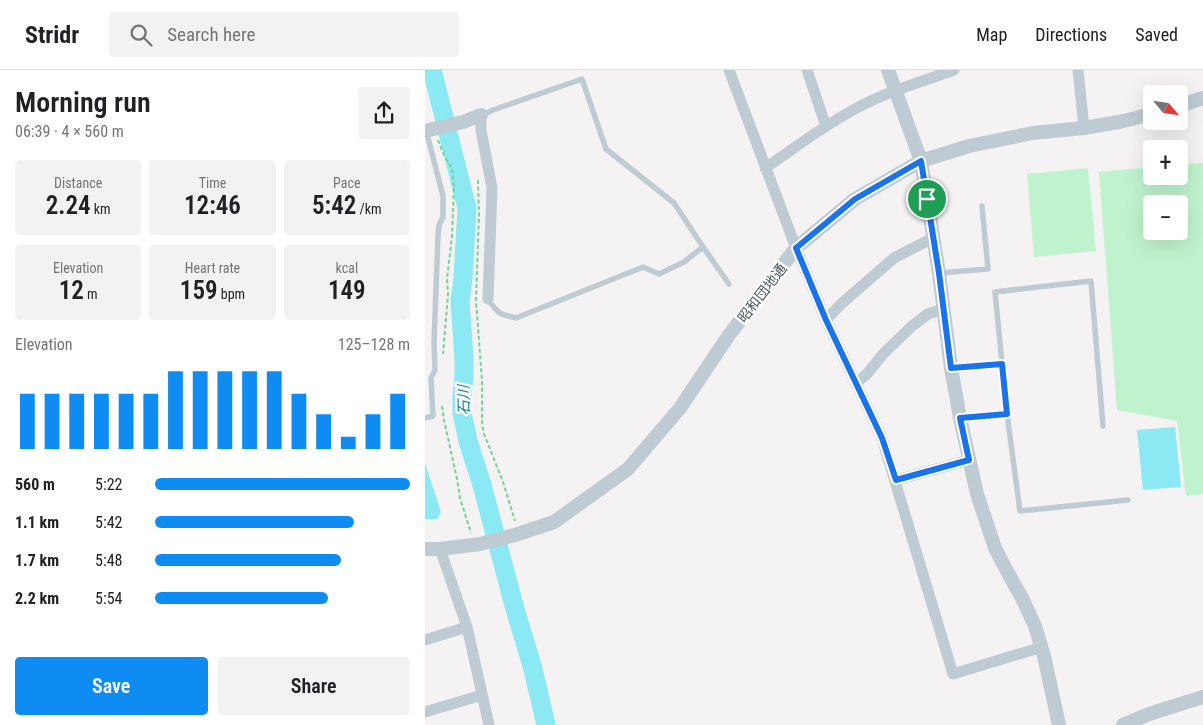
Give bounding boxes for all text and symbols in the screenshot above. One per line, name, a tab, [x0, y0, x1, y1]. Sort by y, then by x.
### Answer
search box	[109, 12, 459, 57]
text: Stridr	[25, 21, 79, 49]
icon: search	[127, 21, 155, 49]
text: Search here	[167, 23, 256, 46]
text: Map	[976, 24, 1007, 45]
text: Directions	[1035, 24, 1107, 45]
text: Saved	[1135, 24, 1178, 45]
north arrow	[1143, 85, 1187, 130]
map controls	[1143, 85, 1188, 240]
text: Morning run	[15, 86, 151, 119]
button: share	[358, 87, 410, 139]
text: 06:39 · 4 × 560 m	[15, 122, 124, 141]
button: +	[1143, 140, 1188, 185]
text: Distance	[54, 175, 102, 191]
text: Time	[199, 175, 226, 191]
text: Pace	[333, 175, 361, 191]
pin	[906, 178, 948, 220]
icon: arrive	[913, 185, 941, 213]
text: 2.24	[46, 191, 91, 220]
text: 12:46	[184, 191, 241, 220]
text: 5:42	[312, 191, 356, 220]
button: −	[1143, 195, 1188, 240]
text: km	[91, 201, 111, 217]
text: /km	[356, 201, 382, 217]
text: Elevation	[53, 260, 103, 276]
text: Heart rate	[185, 260, 240, 276]
text: kcal	[336, 260, 358, 276]
street label: 昭和団地通	[734, 260, 790, 326]
text: 12	[59, 276, 84, 305]
text: 159	[180, 276, 218, 305]
text: 149	[328, 276, 366, 305]
text: m	[84, 286, 98, 302]
text: bpm	[218, 286, 245, 302]
text: Elevation	[15, 335, 73, 354]
text: 125–128 m	[338, 335, 410, 354]
water label: 石川	[455, 383, 473, 415]
text: 560 m	[15, 475, 55, 494]
text: 5:22	[95, 475, 122, 494]
text: 1.1 km	[15, 513, 59, 532]
text: 5:42	[95, 513, 122, 532]
text: 1.7 km	[15, 551, 59, 570]
text: 5:48	[95, 551, 122, 570]
text: 2.2 km	[15, 589, 59, 608]
text: 5:54	[95, 589, 122, 608]
button: Save	[15, 657, 208, 715]
button: Share	[218, 657, 410, 715]

